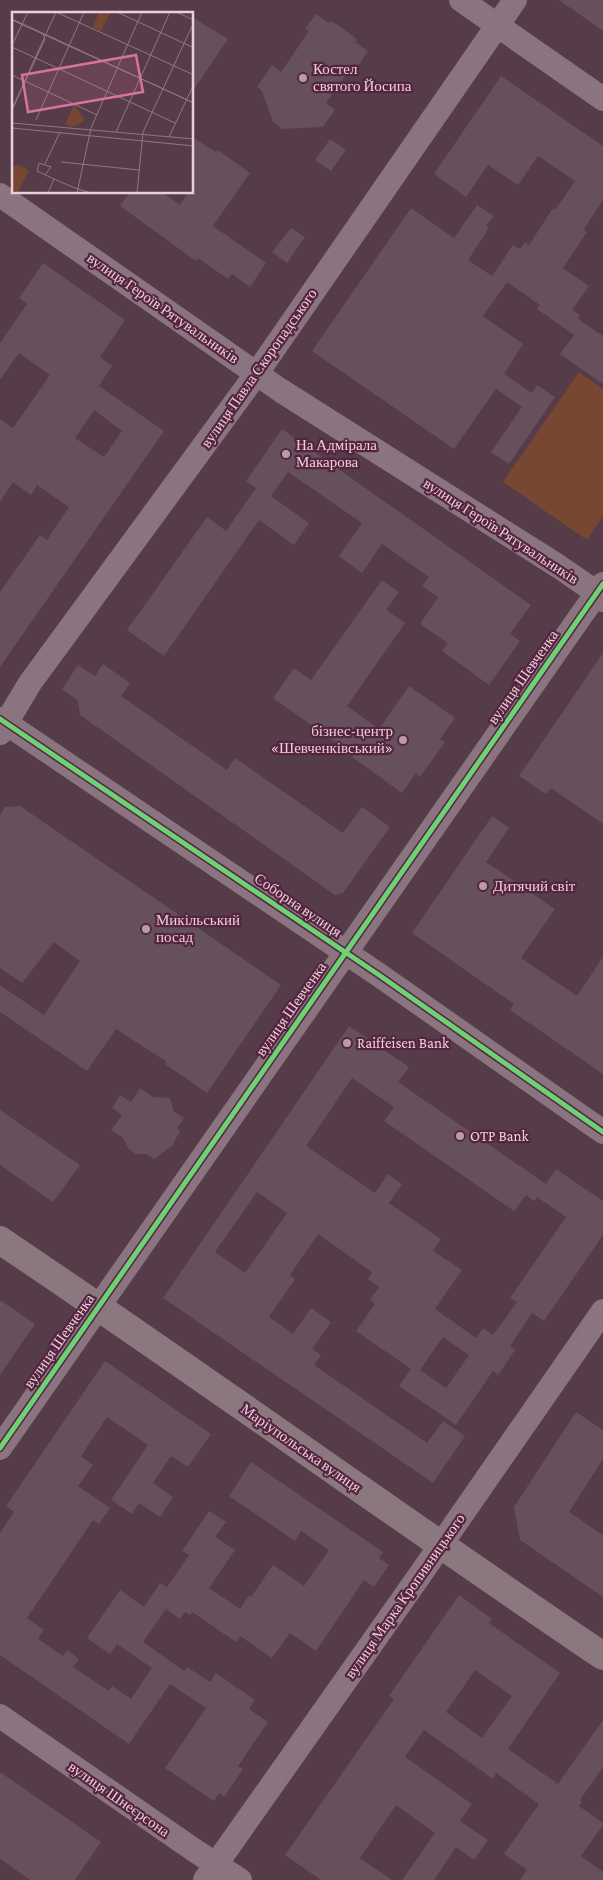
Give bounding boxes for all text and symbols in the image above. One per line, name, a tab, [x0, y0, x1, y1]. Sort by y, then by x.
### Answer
inset map	[12, 12, 194, 194]
place label: Костел святого Йосипа	[313, 61, 412, 94]
marker: Костел святого Йосипа	[297, 72, 309, 84]
street label: вулиця Героїв Рятувальників	[84, 250, 242, 366]
street label: вулиця Павла Скоропадського	[198, 286, 320, 450]
place label: На Адмірала Макарова	[296, 437, 377, 470]
marker: На Адмірала Макарова	[280, 448, 292, 460]
street label: вулиця Героїв Рятувальників	[421, 475, 581, 587]
street label: вулиця Шевченка	[485, 627, 562, 727]
place label: бізнес-центр «Шевченківський»	[271, 723, 393, 756]
marker: бізнес-центр «Шевченківський»	[397, 734, 409, 746]
street label: Соборна вулиця	[251, 870, 345, 940]
place label: Дитячий світ	[493, 878, 576, 894]
marker: Дитячий світ	[477, 880, 489, 892]
place label: Микільський посад	[156, 912, 240, 945]
marker: Микільський посад	[140, 923, 152, 935]
street label: вулиця Шевченка	[253, 959, 330, 1059]
place label: Raiffeisen Bank	[357, 1035, 450, 1051]
marker: Raiffeisen Bank	[341, 1037, 353, 1049]
place label: OTP Bank	[470, 1128, 530, 1144]
marker: OTP Bank	[454, 1130, 466, 1142]
street label: вулиця Шевченка	[21, 1291, 98, 1391]
street label: Маріупольська вулиця	[238, 1401, 364, 1496]
street label: вулиця Марка Кропивницького	[342, 1511, 468, 1681]
street label: вулиця Шнеєрсона	[66, 1758, 173, 1840]

